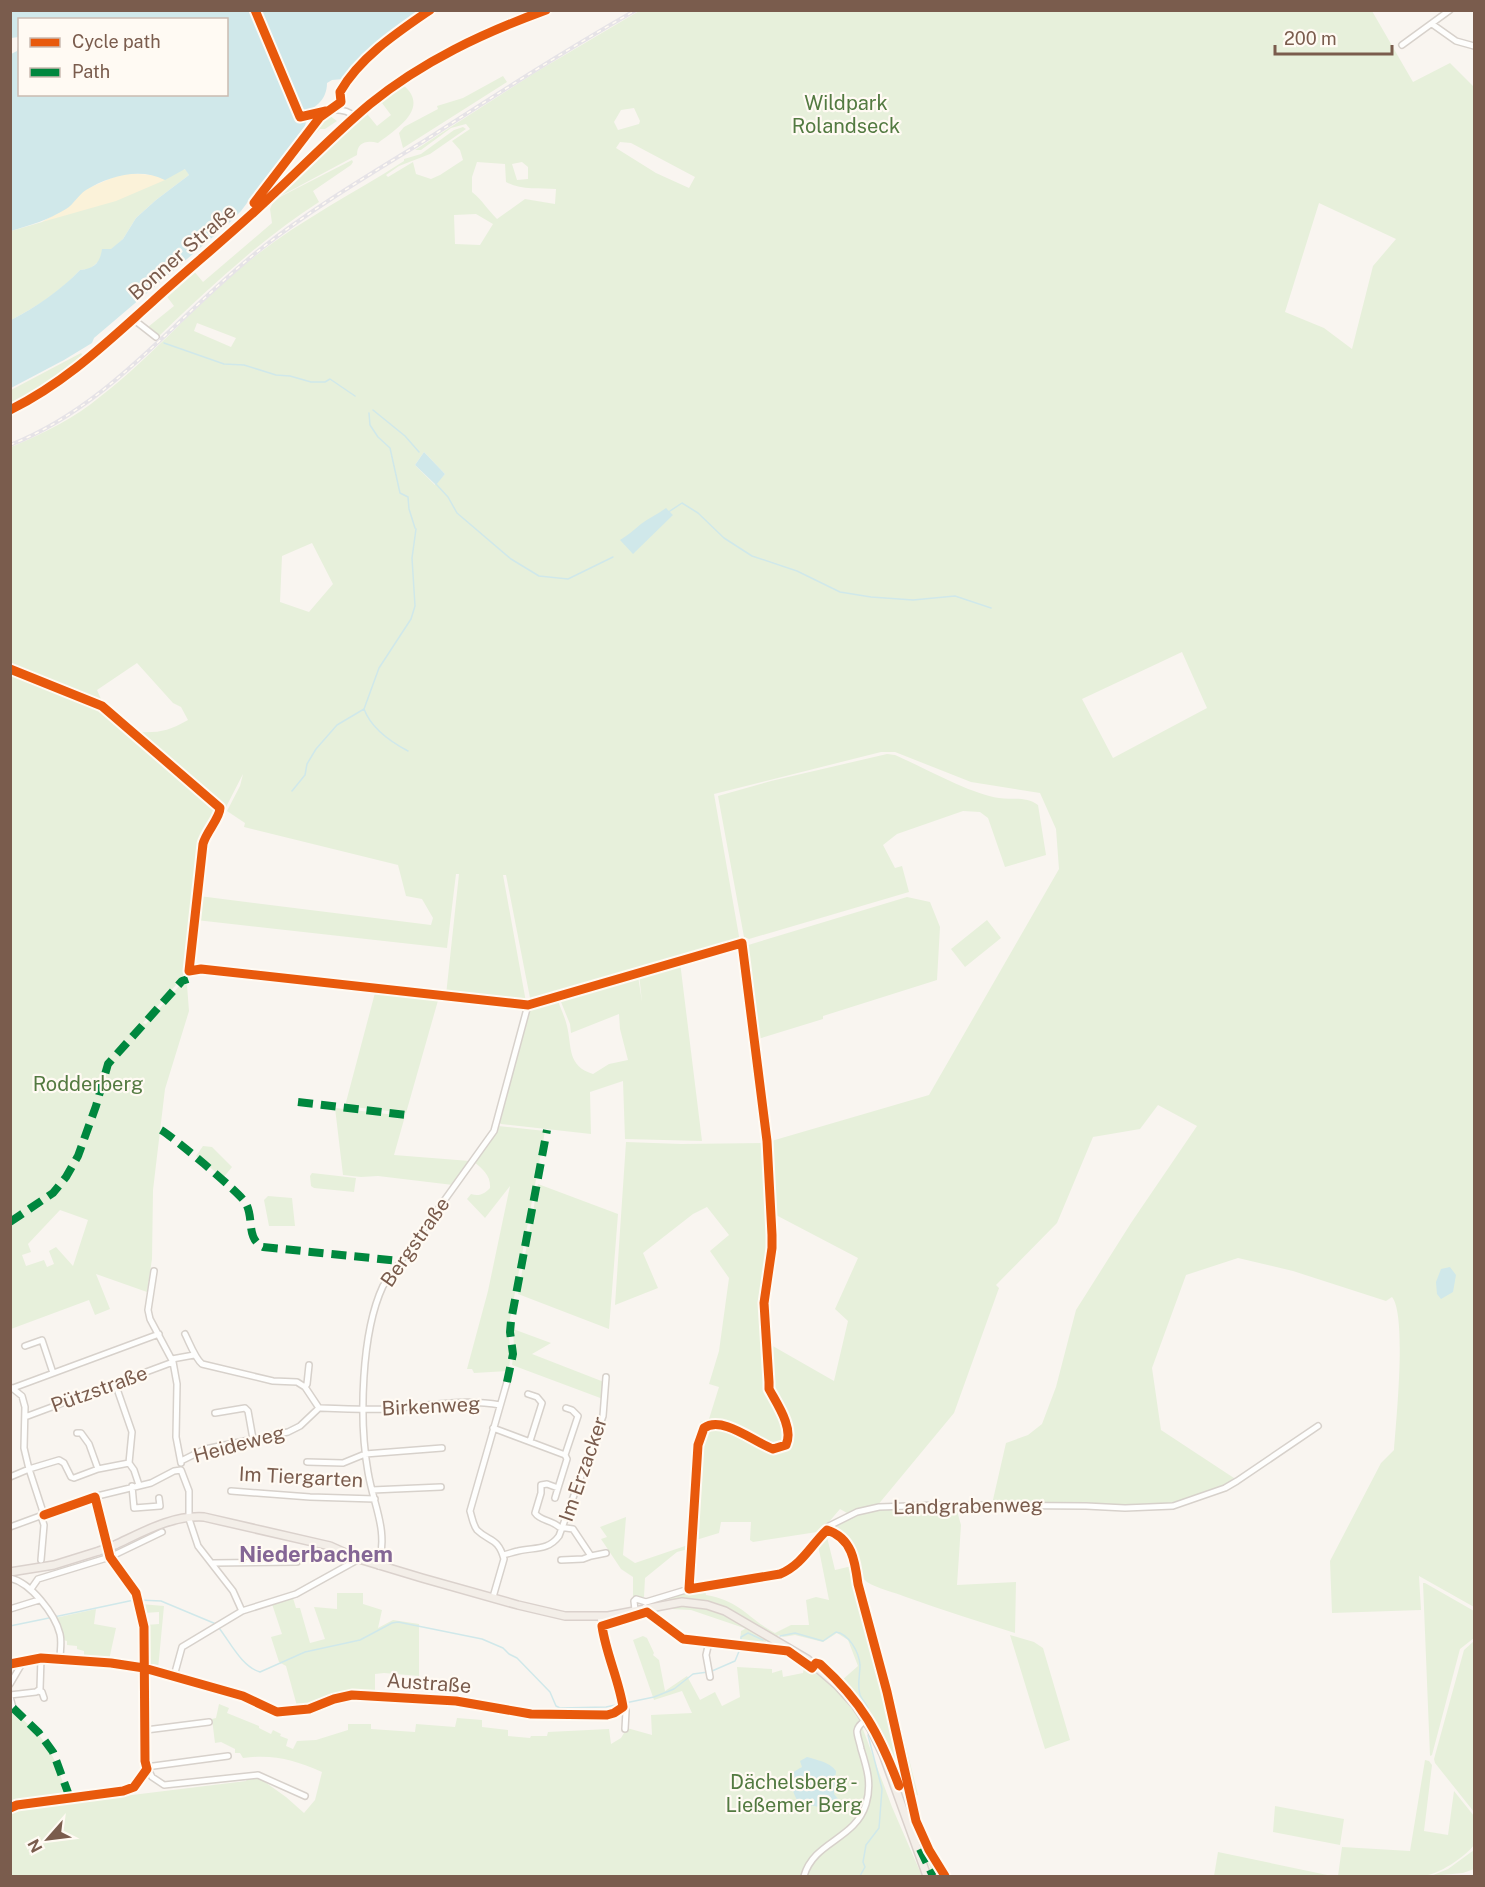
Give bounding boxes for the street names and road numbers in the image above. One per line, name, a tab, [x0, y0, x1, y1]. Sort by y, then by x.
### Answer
street label: Bonner Straße	[123, 199, 241, 305]
street label: Bergstraße	[375, 1193, 455, 1291]
street label: Pützstraße	[47, 1360, 151, 1418]
street label: Birkenweg	[381, 1391, 481, 1421]
street label: Im Erzacker	[554, 1413, 612, 1525]
street label: Heideweg	[191, 1420, 287, 1468]
street label: Im Tiergarten	[238, 1462, 364, 1492]
street label: Landgrabenweg	[893, 1493, 1043, 1519]
street label: Austraße	[386, 1668, 472, 1698]

